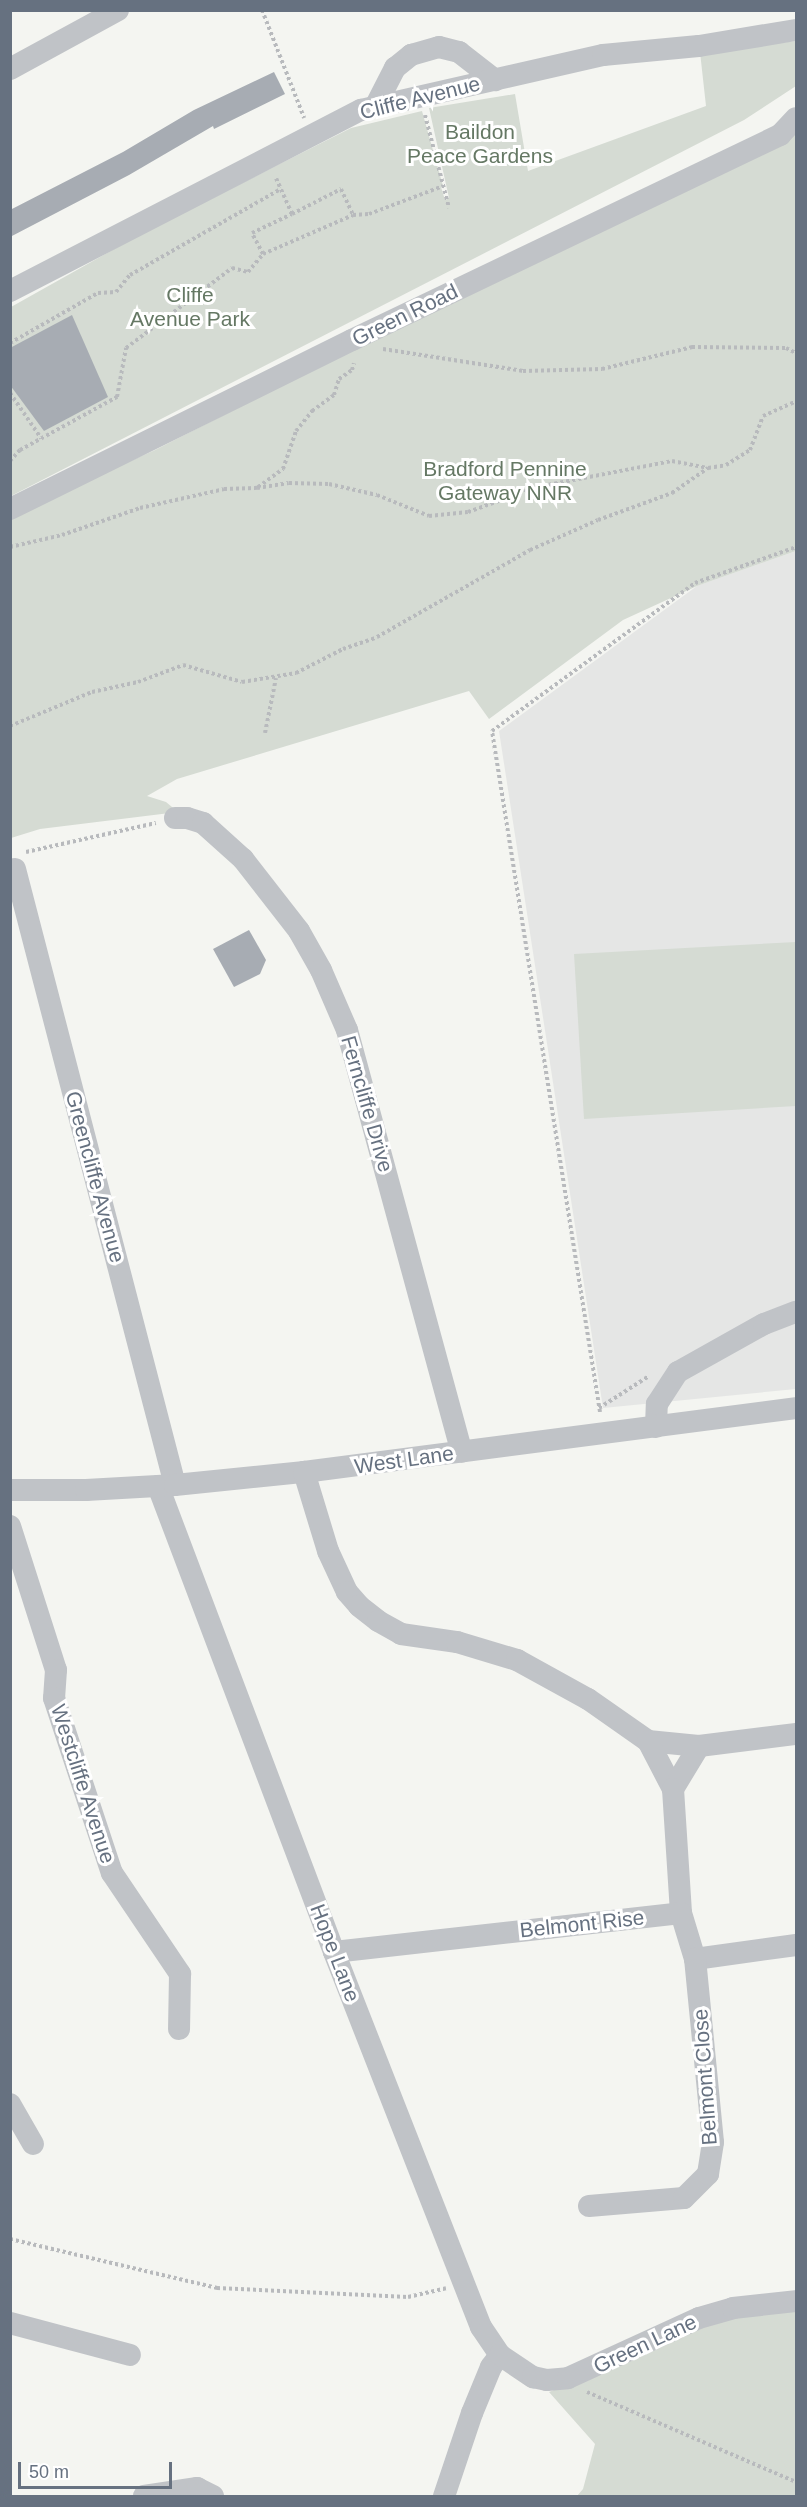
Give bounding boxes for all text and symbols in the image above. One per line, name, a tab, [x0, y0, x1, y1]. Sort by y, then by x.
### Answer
street label: Cliffe Avenue	[357, 71, 483, 125]
park label: Baildon Peace Gardens	[407, 119, 553, 169]
street label: Green Road	[348, 279, 462, 351]
park label: Cliffe Avenue Park	[130, 282, 250, 332]
park label: Bradford Pennine Gateway NNR	[423, 456, 587, 506]
street label: Ferncliffe Drive	[335, 1033, 399, 1175]
street label: Greencliffe Avenue	[60, 1088, 130, 1266]
street label: West Lane	[353, 1441, 455, 1479]
street label: Westcliffe Avenue	[45, 1701, 121, 1867]
street label: Hope Lane	[305, 1901, 365, 2005]
street label: Belmont Rise	[519, 1905, 645, 1943]
street label: Belmont Close	[688, 2008, 722, 2146]
street label: Green Lane	[589, 2309, 701, 2379]
scale bar	[21, 2450, 176, 2488]
text: 50 m	[29, 2462, 69, 2482]

